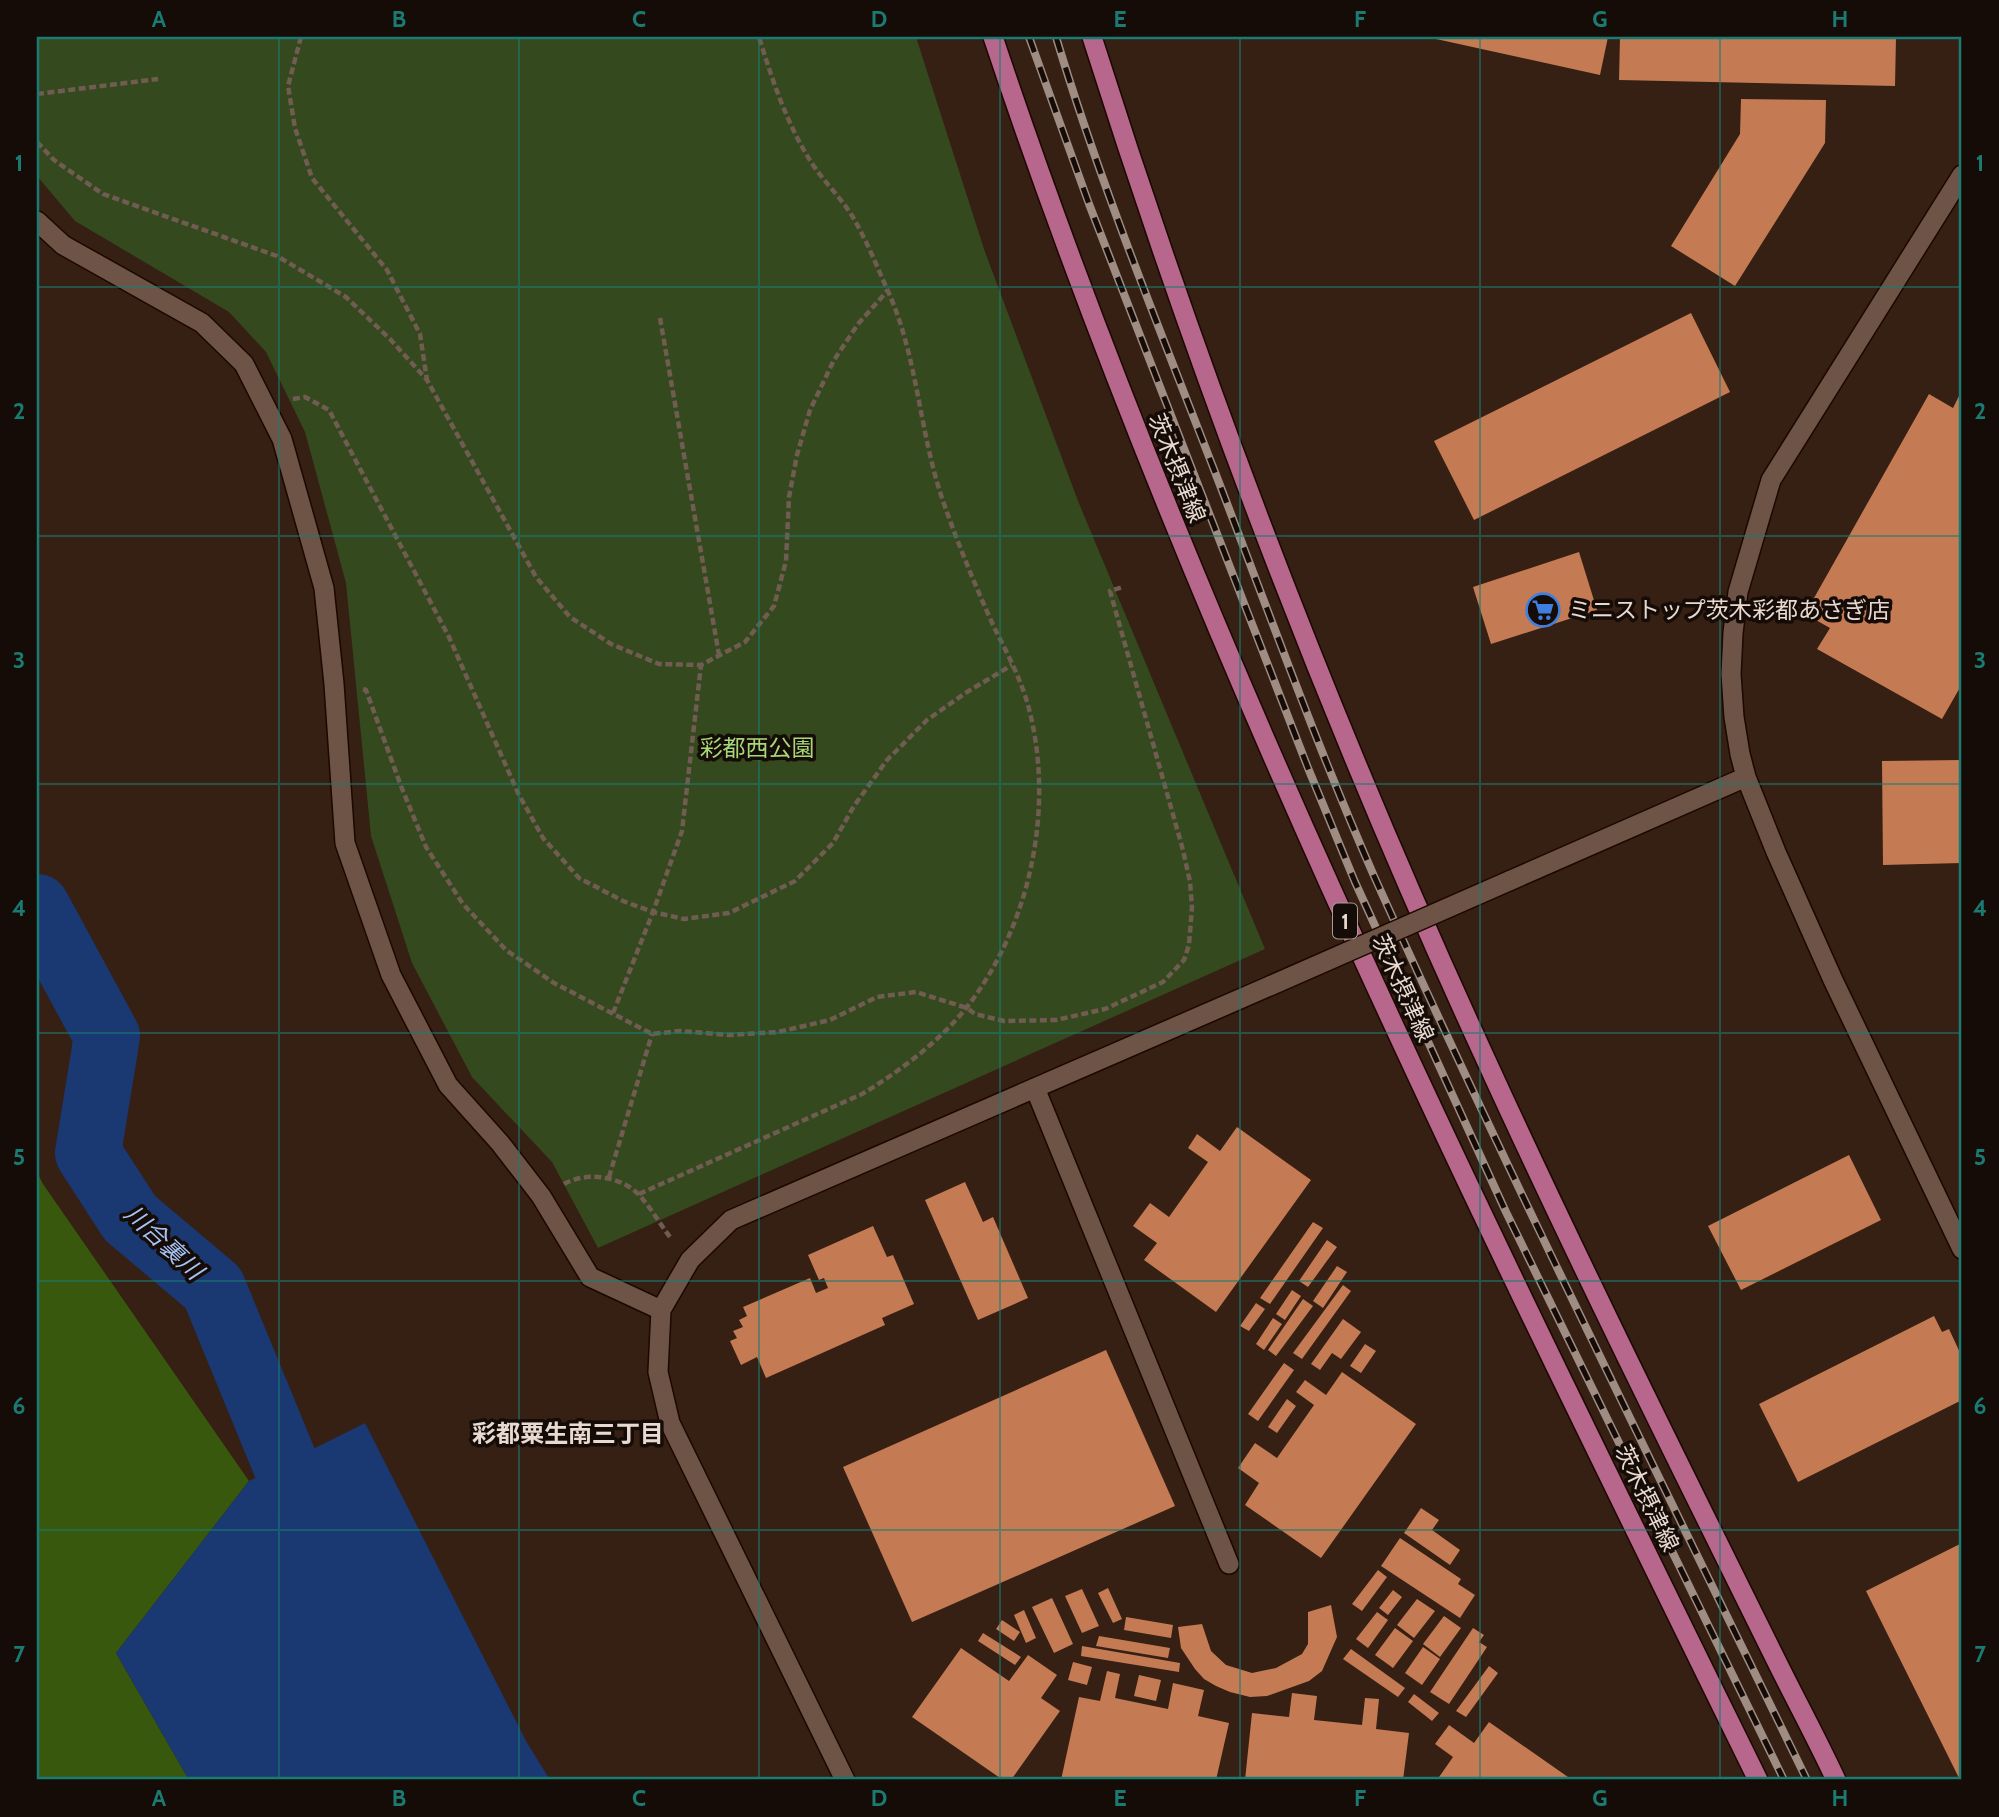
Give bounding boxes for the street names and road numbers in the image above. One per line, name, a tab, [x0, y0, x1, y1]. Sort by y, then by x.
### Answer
street label: 茨木摂津線	[1142, 409, 1212, 527]
road number: 1	[1333, 904, 1357, 939]
street label: 茨木摂津線	[1366, 930, 1440, 1046]
street label: 茨木摂津線	[1609, 1440, 1685, 1556]

